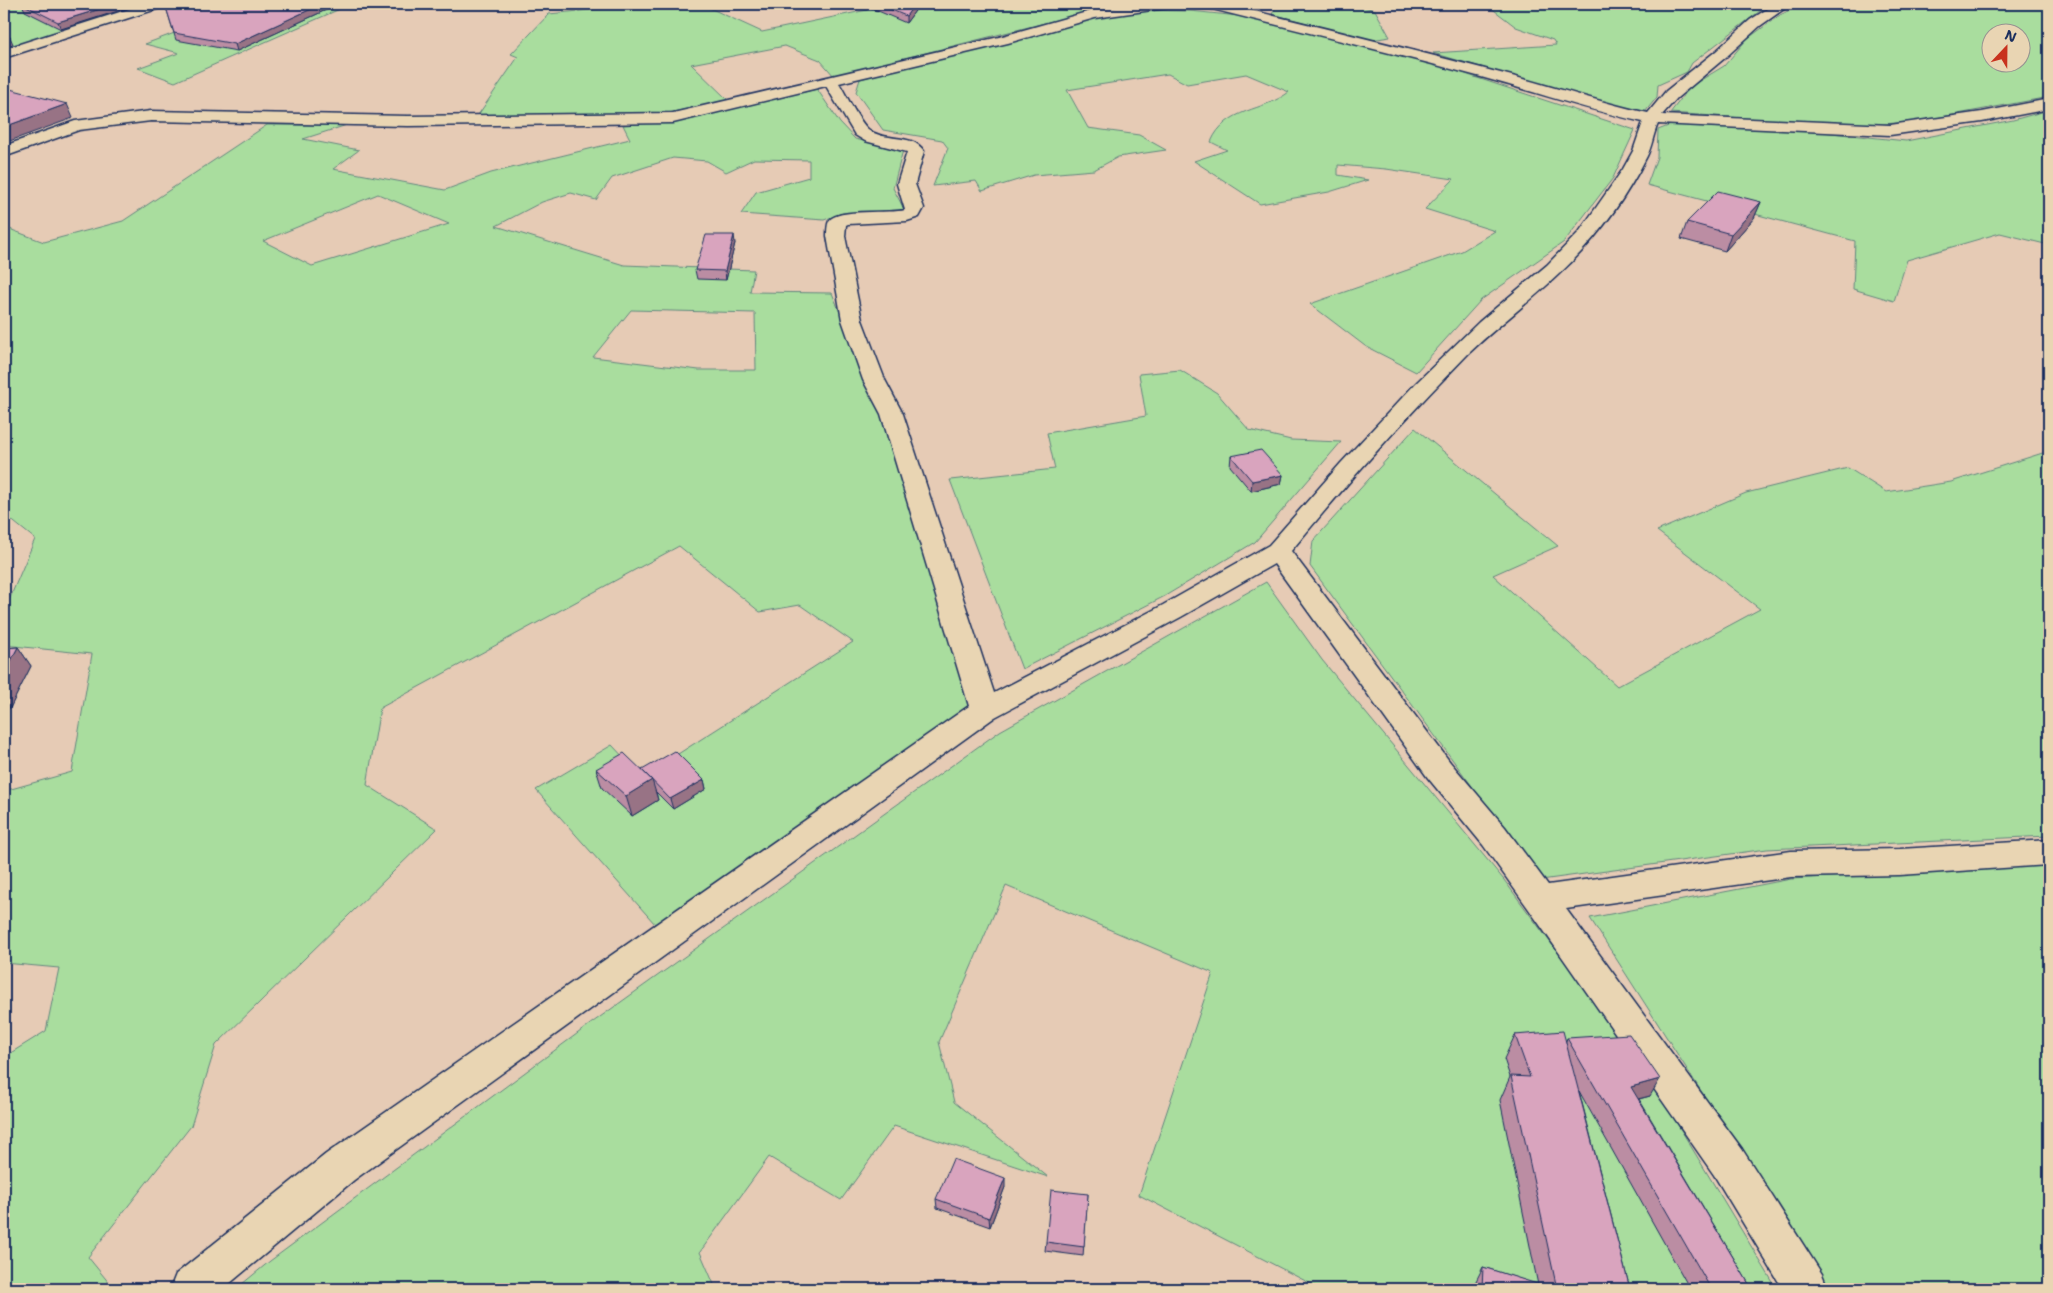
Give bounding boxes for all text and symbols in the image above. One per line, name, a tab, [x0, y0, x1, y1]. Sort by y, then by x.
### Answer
north arrow	[1980, 22, 2030, 72]
text: N	[2002, 26, 2019, 46]

